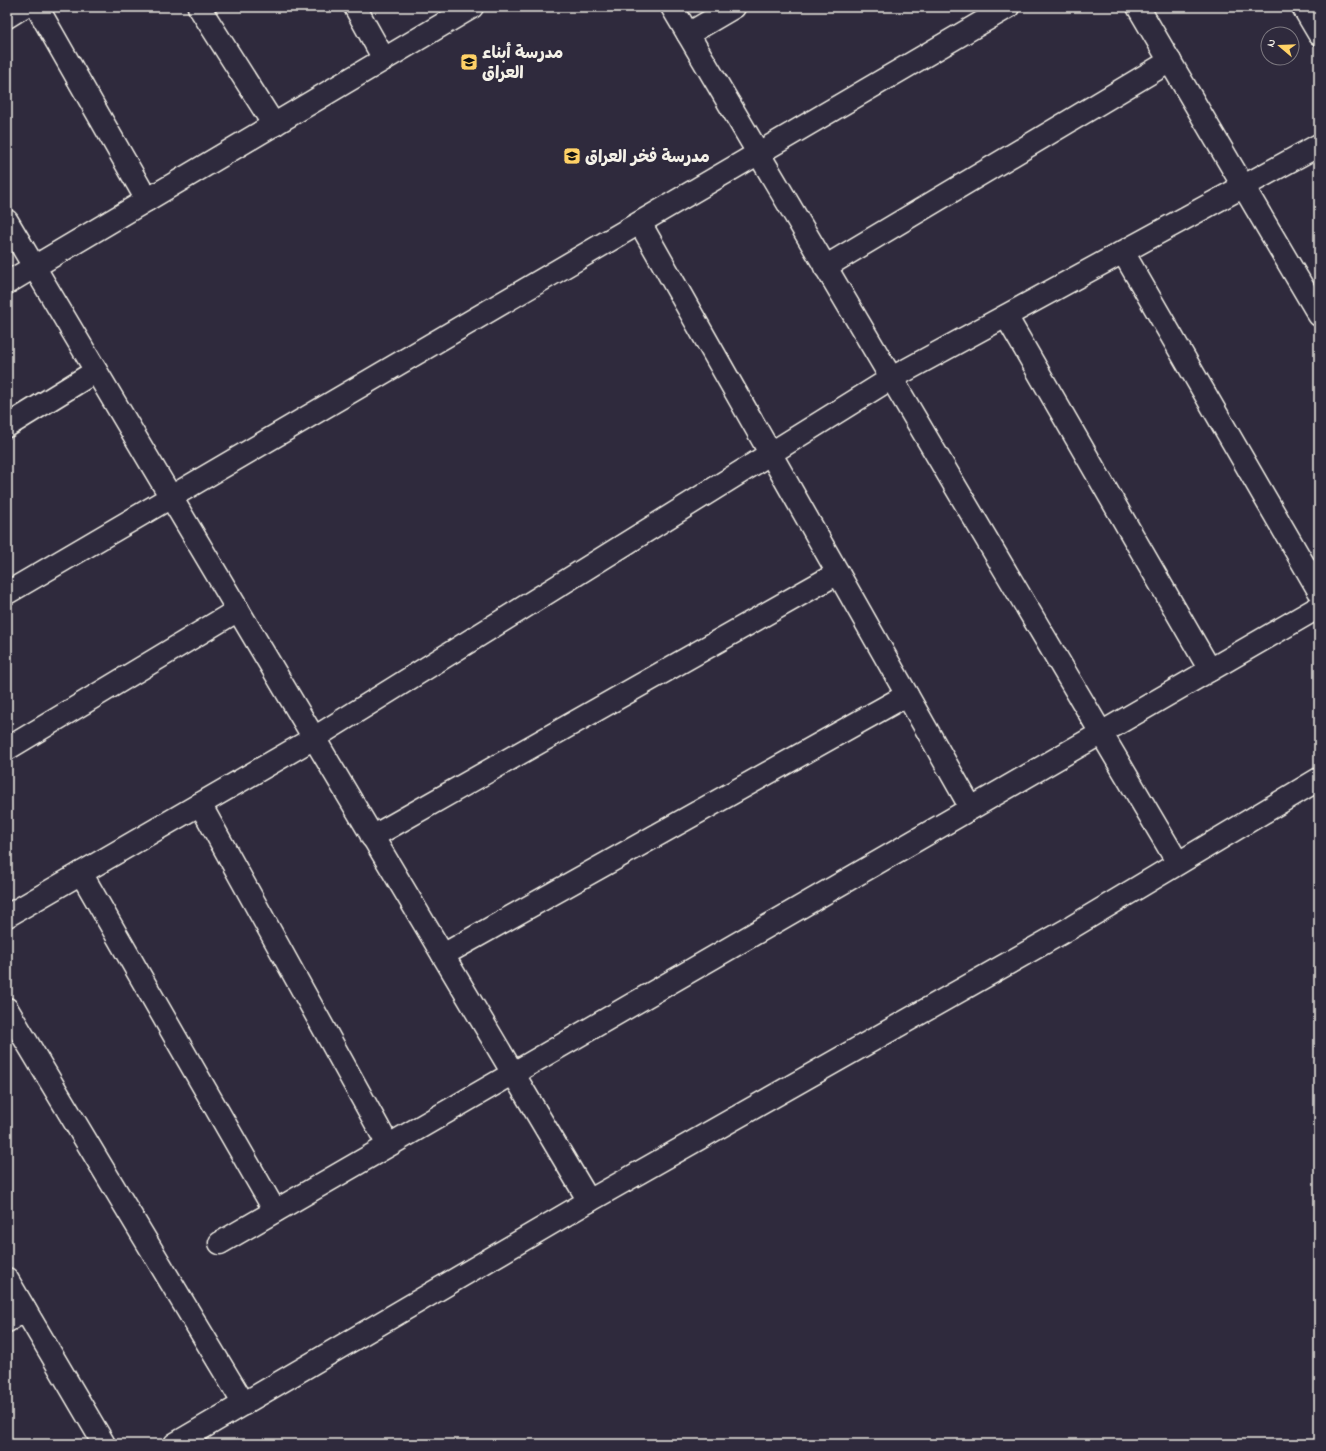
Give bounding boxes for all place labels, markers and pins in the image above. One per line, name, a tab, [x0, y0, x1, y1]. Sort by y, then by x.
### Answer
place label: مدرسة أبناء العراق	[482, 41, 563, 86]
school or university icon: مدرسة أبناء العراق	[459, 52, 479, 72]
place label: مدرسة فخر العراق	[585, 145, 710, 170]
school or university icon: مدرسة فخر العراق	[562, 146, 582, 166]

